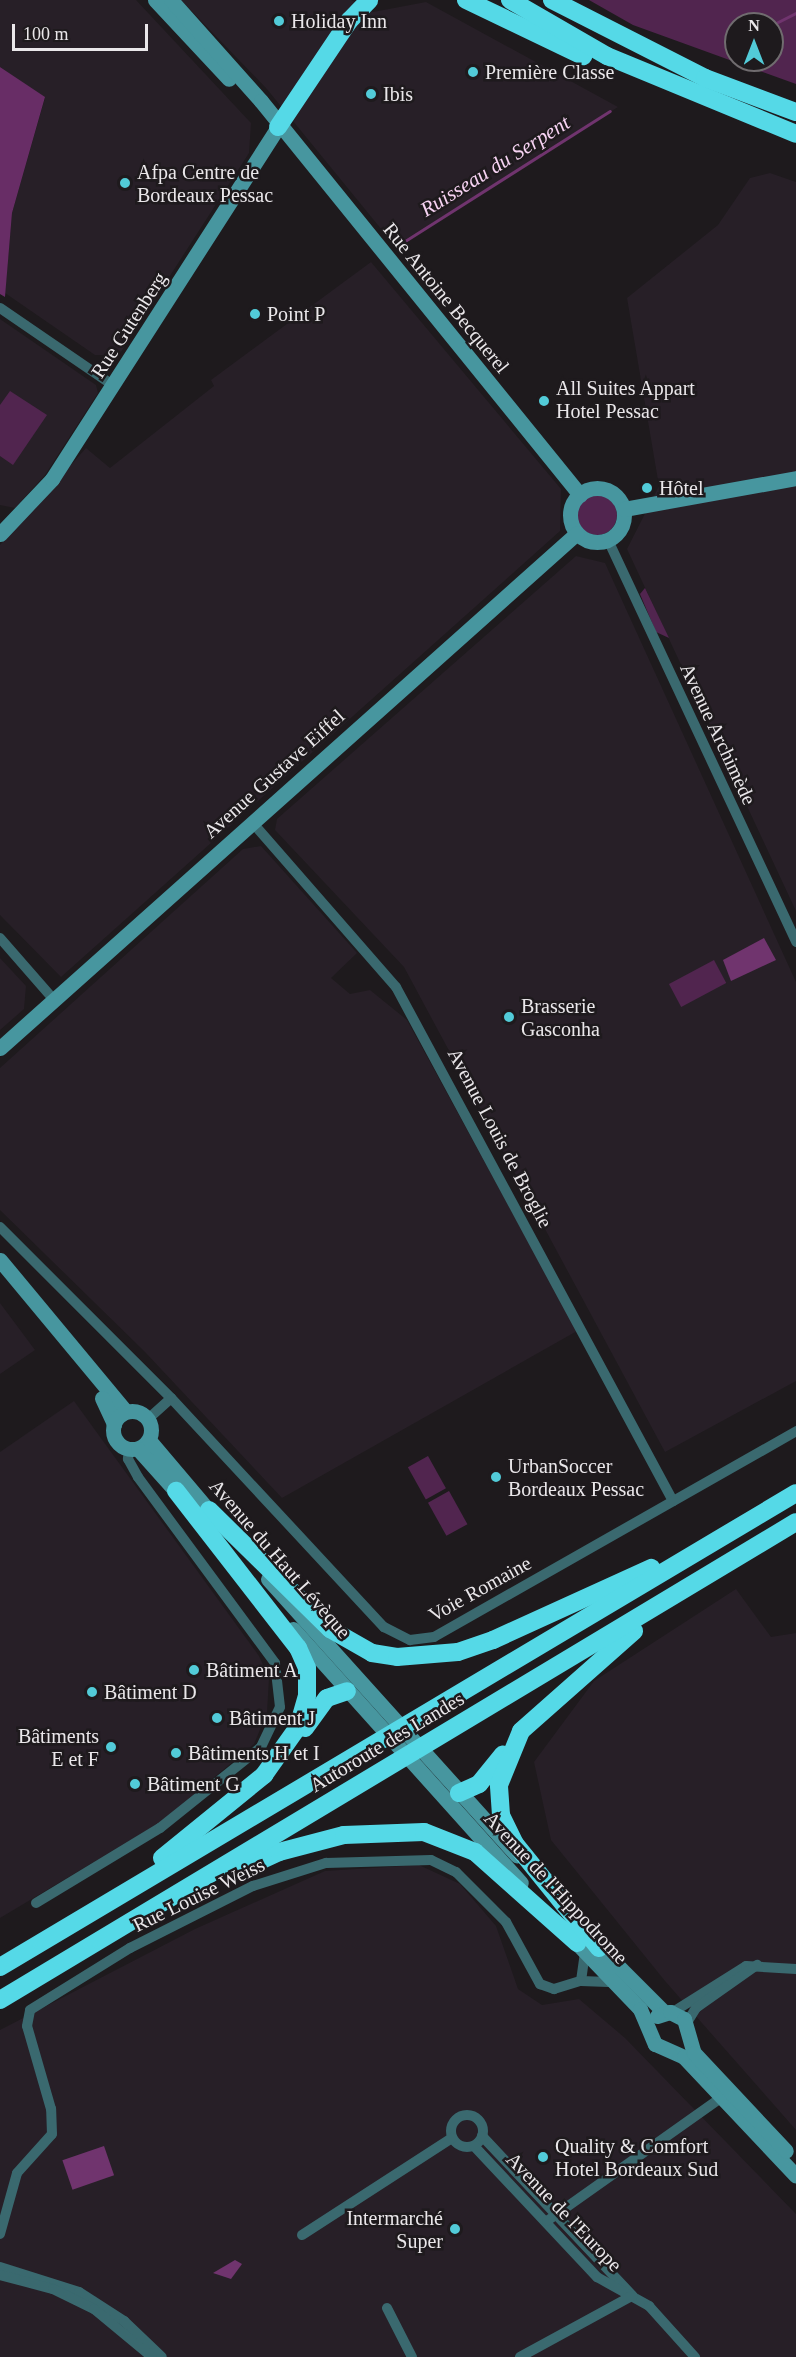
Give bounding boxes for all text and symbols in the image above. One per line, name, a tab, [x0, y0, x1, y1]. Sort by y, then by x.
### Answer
place label: Holiday Inn	[291, 9, 387, 33]
scale bar	[15, 12, 152, 50]
north arrow	[724, 12, 784, 72]
marker: Holiday Inn	[272, 14, 286, 28]
text: N	[748, 17, 760, 34]
text: 100 m	[23, 24, 69, 44]
place label: Première Classe	[485, 60, 614, 84]
marker: Première Classe	[466, 65, 480, 79]
place label: Ibis	[383, 82, 413, 106]
marker: Ibis	[364, 87, 378, 101]
water label: Ruisseau du Serpent	[416, 110, 574, 222]
place label: Afpa Centre de Bordeaux Pessac	[137, 160, 273, 207]
marker: Afpa Centre de Bordeaux Pessac	[118, 176, 132, 190]
street label: Rue Antoine Becquerel	[378, 218, 514, 378]
street label: Rue Gutenberg	[86, 268, 172, 382]
place label: Point P	[267, 302, 325, 326]
marker: Point P	[248, 307, 262, 321]
place label: All Suites Appart Hotel Pessac	[556, 377, 696, 424]
marker: All Suites Appart Hotel Pessac	[537, 394, 551, 408]
place label: Hôtel	[659, 476, 703, 500]
marker: Hôtel	[640, 481, 654, 495]
street label: Avenue Archimède	[674, 659, 762, 809]
street label: Avenue Gustave Eiffel	[199, 704, 349, 844]
place label: Brasserie Gasconha	[521, 994, 600, 1041]
marker: Brasserie Gasconha	[502, 1010, 516, 1024]
street label: Avenue Louis de Broglie	[442, 1044, 558, 1232]
place label: UrbanSoccer Bordeaux Pessac	[508, 1454, 644, 1501]
marker: UrbanSoccer Bordeaux Pessac	[489, 1470, 503, 1484]
street label: Avenue du Haut Lévèque	[204, 1474, 356, 1644]
street label: Voie Romaine	[425, 1551, 535, 1627]
place label: Bâtiment A	[206, 1658, 299, 1682]
marker: Bâtiment A	[187, 1663, 201, 1677]
place label: Bâtiment D	[104, 1680, 197, 1704]
marker: Bâtiment D	[85, 1685, 99, 1699]
street label: Autoroute des Landes	[306, 1687, 468, 1797]
place label: Bâtiment J	[229, 1706, 315, 1730]
marker: Bâtiment J	[210, 1711, 224, 1725]
place label: Bâtiments E et F	[18, 1724, 99, 1771]
marker: Bâtiments E et F	[104, 1740, 118, 1754]
place label: Bâtiments H et I	[188, 1741, 320, 1765]
marker: Bâtiments H et I	[169, 1746, 183, 1760]
place label: Bâtiment G	[147, 1772, 240, 1796]
marker: Bâtiment G	[128, 1777, 142, 1791]
street label: Avenue de l'Hippodrome	[479, 1807, 633, 1969]
street label: Rue Louise Weiss	[129, 1853, 269, 1937]
place label: Quality & Comfort Hotel Bordeaux Sud	[555, 2134, 718, 2181]
street label: Avenue de l'Europe	[501, 2147, 627, 2277]
marker: Quality & Comfort Hotel Bordeaux Sud	[536, 2150, 550, 2164]
place label: Intermarché Super	[346, 2206, 443, 2253]
marker: Intermarché Super	[448, 2222, 462, 2236]

